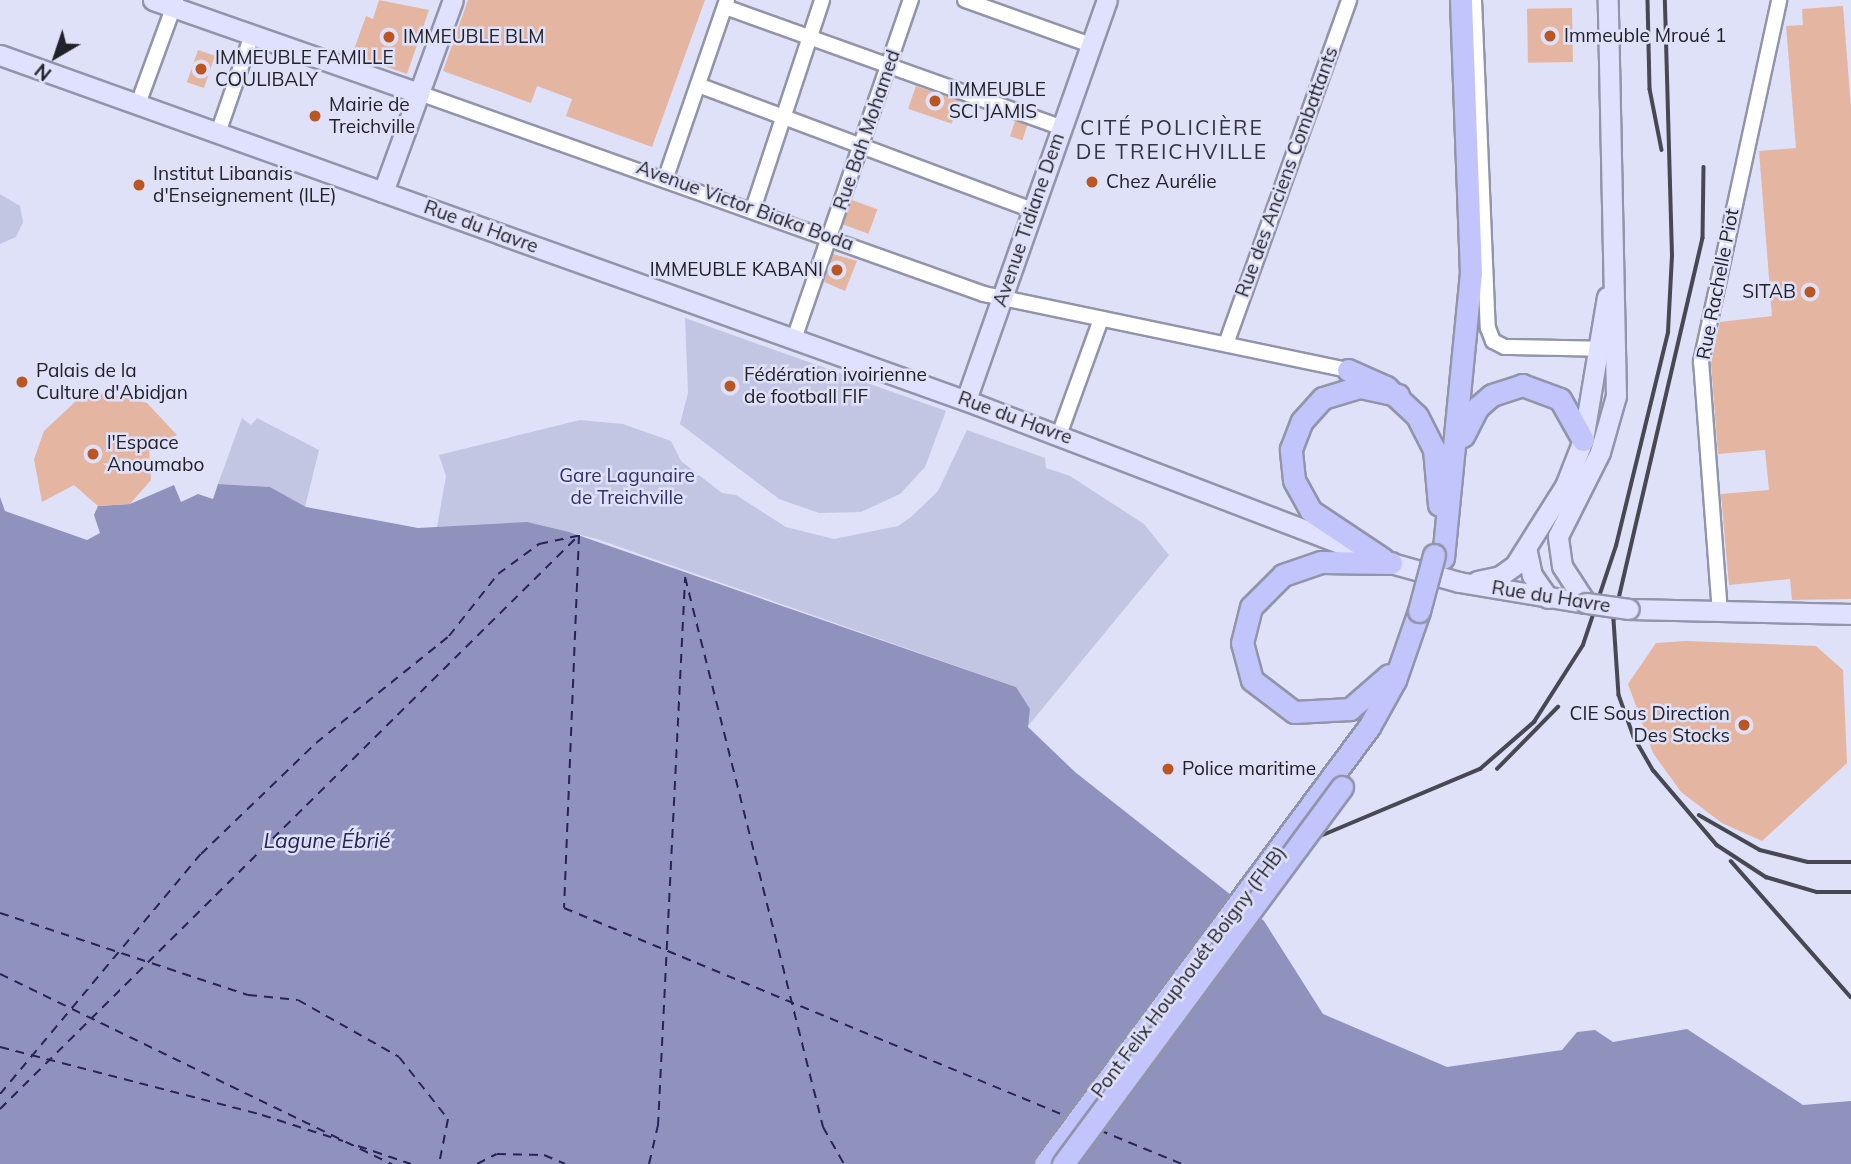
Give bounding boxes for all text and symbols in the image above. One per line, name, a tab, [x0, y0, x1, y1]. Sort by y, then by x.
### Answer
north arrow	[21, 21, 91, 91]
place label: Immeuble Mroué 1	[1564, 25, 1726, 47]
place label: IMMEUBLE BLM	[403, 26, 545, 48]
marker: Immeuble Mroué 1	[1542, 28, 1558, 44]
marker: IMMEUBLE BLM	[381, 29, 397, 45]
street label: Rue des Anciens Combattants	[1231, 44, 1343, 300]
place label: IMMEUBLE FAMILLE COULIBALY	[215, 47, 394, 91]
street label: Rue Bah Mohamed	[829, 47, 905, 213]
text: N	[30, 58, 56, 86]
marker: IMMEUBLE FAMILLE COULIBALY	[193, 61, 209, 77]
place label: IMMEUBLE SCI JAMIS	[949, 79, 1046, 123]
marker: IMMEUBLE SCI JAMIS	[927, 93, 943, 109]
place label: Mairie de Treichville	[329, 94, 415, 138]
marker: Mairie de Treichville	[307, 108, 323, 124]
district label: CITÉ POLICIÈRE DE TREICHVILLE	[1078, 114, 1266, 164]
street label: Avenue Tidiane Dem	[989, 130, 1069, 310]
street label: Avenue Victor Biaka Boda	[633, 156, 857, 256]
place label: Institut Libanais d'Enseignement (ILE)	[153, 163, 336, 207]
place label: Chez Aurélie	[1106, 171, 1217, 193]
marker: Chez Aurélie	[1084, 174, 1100, 190]
marker: Institut Libanais d'Enseignement (ILE)	[131, 177, 147, 193]
street label: Rue du Havre	[421, 196, 541, 258]
street label: Rue Rachelle Piot	[1692, 207, 1744, 361]
place label: IMMEUBLE KABANI	[650, 259, 823, 281]
marker: IMMEUBLE KABANI	[829, 262, 845, 278]
place label: SITAB	[1742, 281, 1796, 303]
marker: SITAB	[1802, 284, 1818, 300]
place label: Palais de la Culture d'Abidjan	[36, 360, 188, 404]
place label: Fédération ivoirienne de football FIF	[744, 364, 927, 408]
marker: Palais de la Culture d'Abidjan	[14, 374, 30, 390]
marker: Fédération ivoirienne de football FIF	[722, 378, 738, 394]
street label: Rue du Havre	[955, 387, 1075, 449]
place label: l'Espace Anoumabo	[107, 432, 204, 476]
marker: l'Espace Anoumabo	[85, 446, 101, 462]
park label: Gare Lagunaire de Treichville	[559, 465, 695, 509]
street label: Rue du Havre	[1490, 576, 1612, 618]
place label: CIE Sous Direction Des Stocks	[1570, 703, 1730, 747]
marker: CIE Sous Direction Des Stocks	[1736, 717, 1752, 733]
place label: Police maritime	[1182, 758, 1316, 780]
marker: Police maritime	[1160, 761, 1176, 777]
water label: Lagune Ébrié	[263, 827, 391, 853]
street label: Pont Felix Houphouét Boigny (FHB)	[1087, 842, 1291, 1102]

